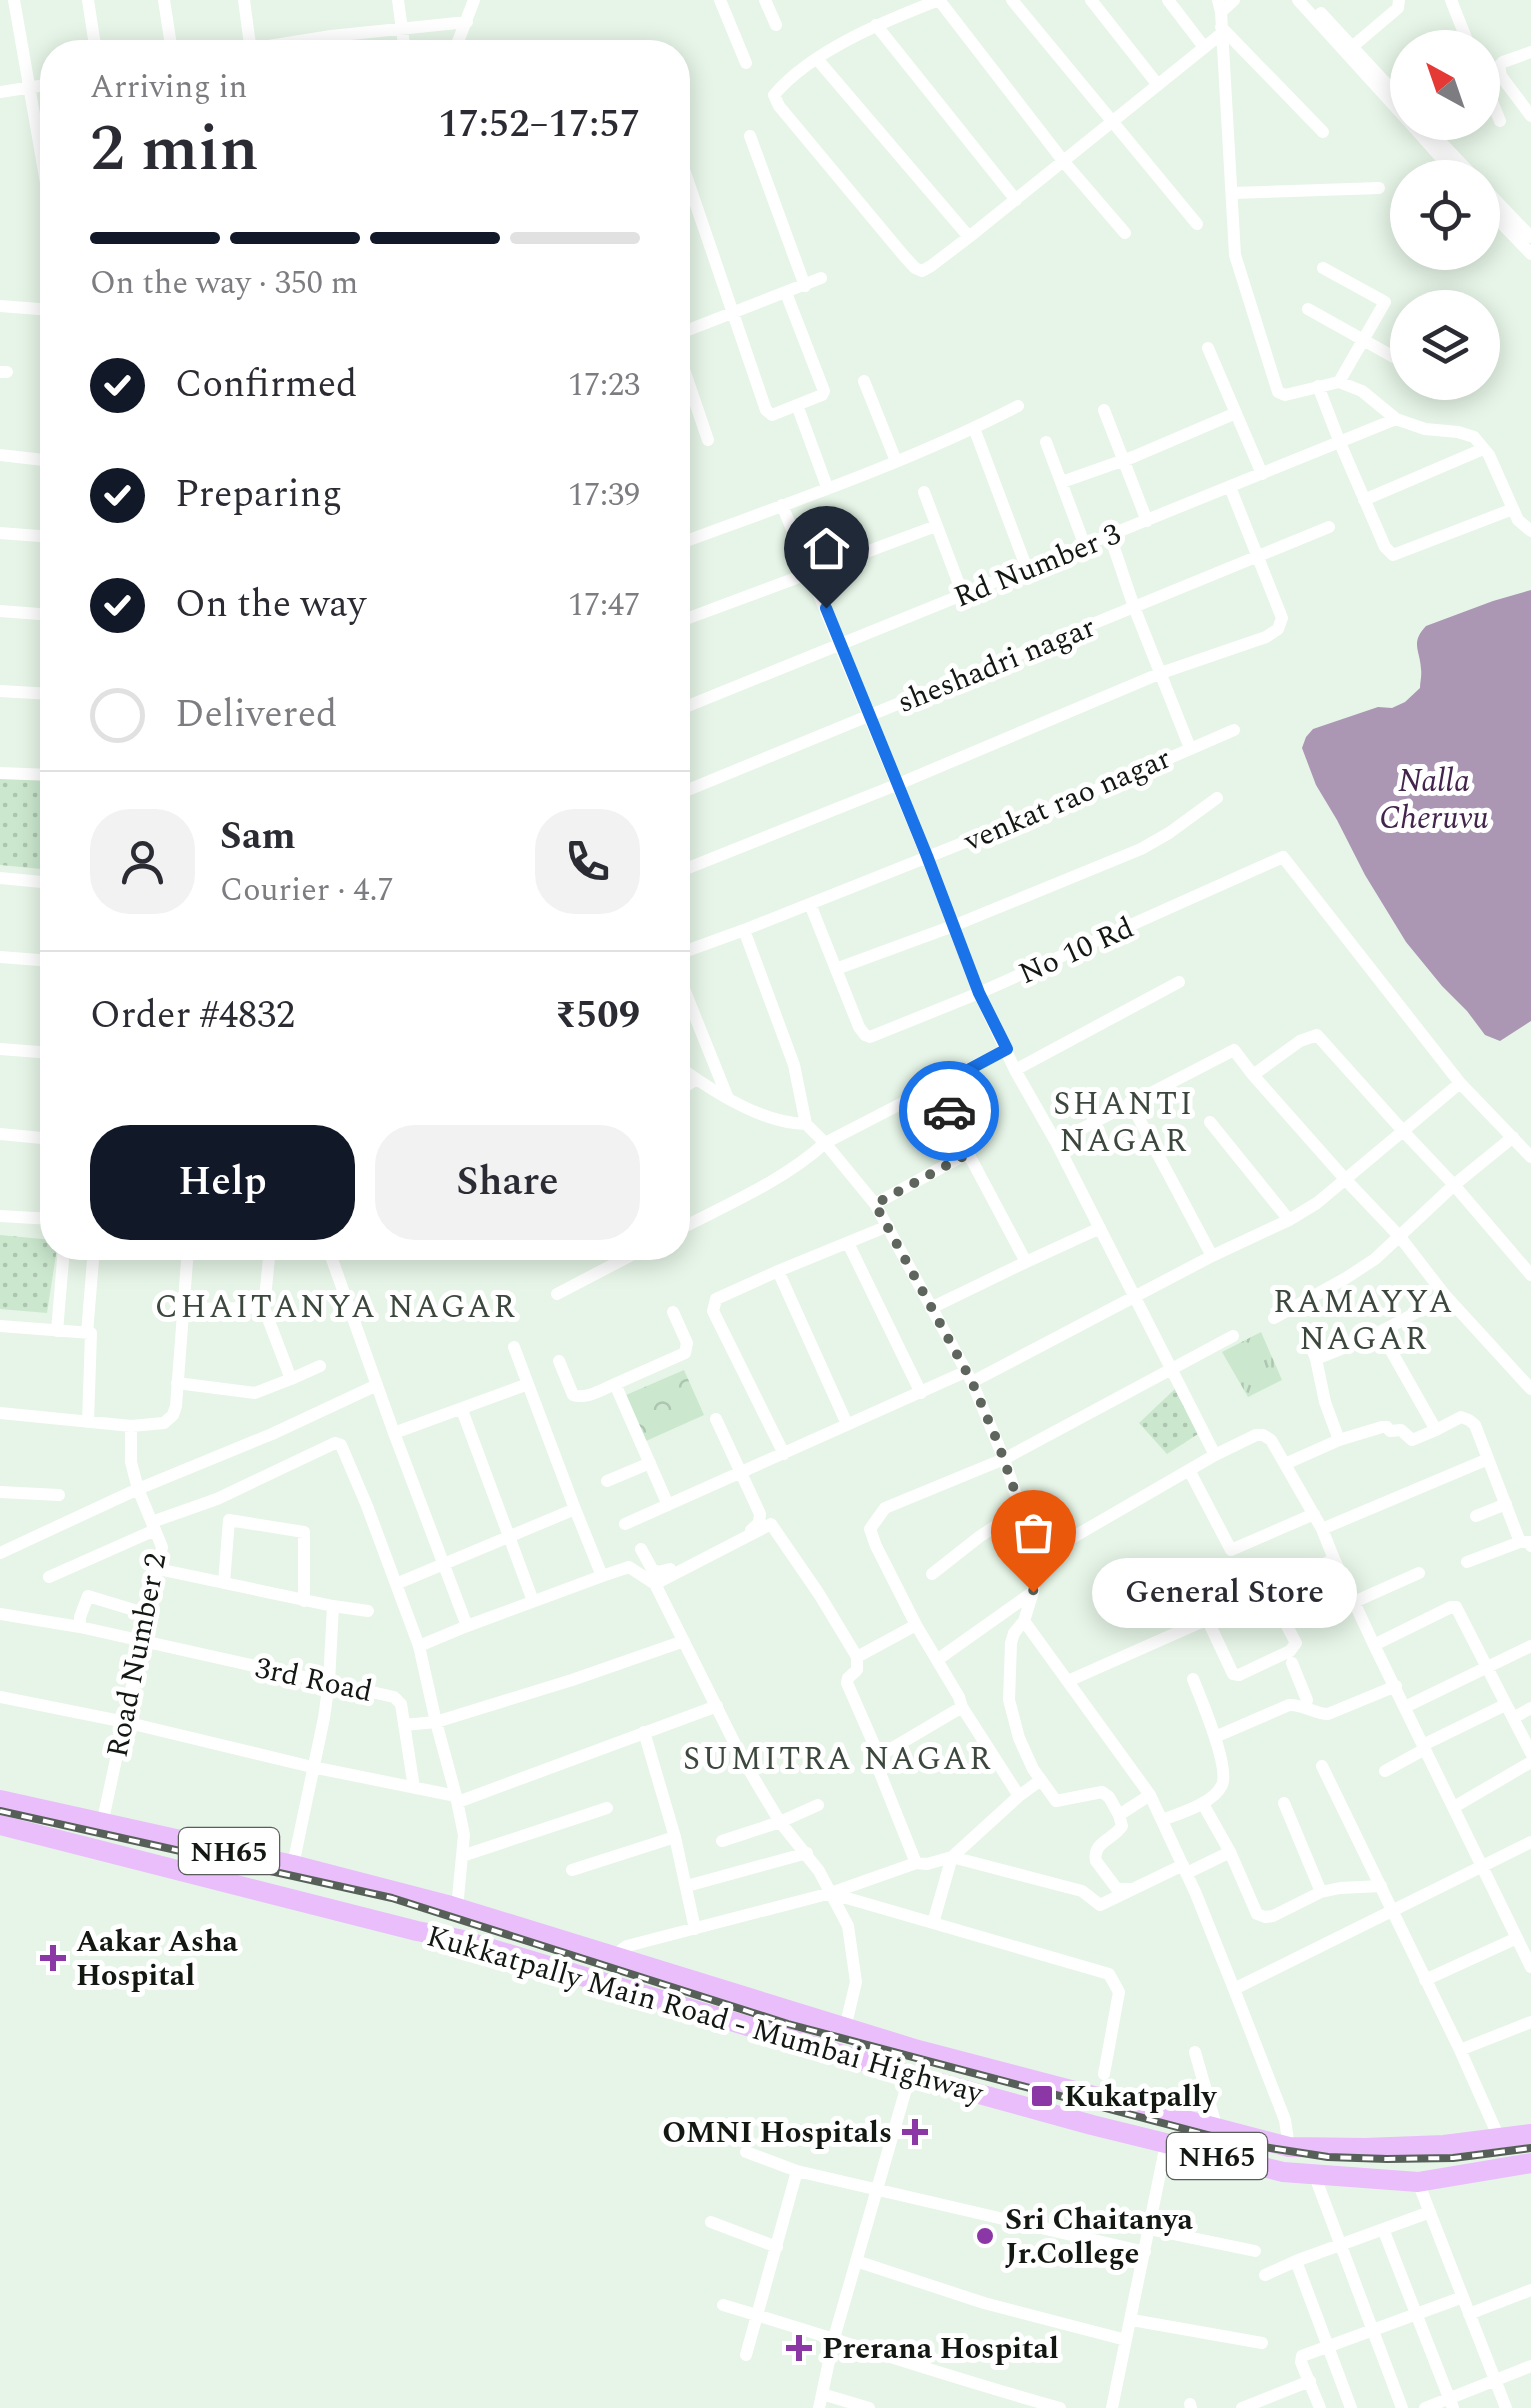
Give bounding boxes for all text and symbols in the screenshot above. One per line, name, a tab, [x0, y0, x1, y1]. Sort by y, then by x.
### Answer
north arrow	[1390, 30, 1500, 140]
map controls	[1390, 30, 1500, 400]
text: Arriving in	[90, 63, 247, 112]
text: 17:52–17:57	[438, 96, 640, 154]
text: 2 min	[90, 100, 259, 199]
button: locate	[1390, 160, 1500, 270]
text: On the way · 350 m	[90, 259, 358, 308]
button: layers	[1390, 290, 1500, 400]
text: Confirmed	[175, 356, 357, 414]
icon: check	[90, 358, 145, 413]
text: 17:23	[568, 361, 640, 410]
text: Preparing	[175, 466, 342, 524]
icon: check	[90, 468, 145, 523]
text: 17:39	[568, 471, 640, 520]
pin	[784, 506, 869, 609]
street label: Rd Number 3	[947, 512, 1128, 620]
icon: home	[799, 521, 854, 576]
text: On the way	[175, 576, 366, 634]
icon: check	[90, 578, 145, 633]
text: 17:47	[568, 581, 640, 630]
street label: sheshadri nagar	[890, 604, 1102, 726]
text: Delivered	[175, 686, 337, 744]
street label: venkat rao nagar	[956, 736, 1178, 865]
water label: Nalla Cheruvu	[1379, 757, 1489, 843]
text: Sam	[220, 808, 296, 866]
button: person	[90, 809, 195, 914]
button: phone	[535, 809, 640, 914]
text: Courier · 4.7	[220, 866, 393, 915]
street label: No 10 Rd	[1011, 905, 1141, 997]
text: Order #4832	[90, 987, 295, 1045]
text: ₹509	[555, 987, 640, 1045]
courier	[899, 1061, 999, 1161]
district label: SHANTI NAGAR	[1053, 1080, 1195, 1166]
icon: car	[922, 1084, 977, 1139]
button: Help	[90, 1125, 355, 1240]
button: Share	[375, 1125, 640, 1240]
district label: RAMAYYA NAGAR	[1273, 1278, 1455, 1364]
district label: CHAITANYA NAGAR	[155, 1283, 517, 1332]
pin	[991, 1490, 1076, 1593]
icon: bag	[1006, 1505, 1061, 1560]
street label: Road Number 2	[95, 1549, 179, 1761]
callout: General Store	[1093, 1557, 1358, 1627]
text: General Store	[1125, 1568, 1324, 1617]
street label: 3rd Road	[251, 1645, 377, 1715]
district label: SUMITRA NAGAR	[683, 1735, 993, 1784]
road number: NH65	[179, 1828, 279, 1874]
street label: Kukkatpally Main Road - Mumbai Highway	[421, 1913, 990, 2117]
place label: Aakar Asha Hospital	[76, 1919, 239, 1999]
marker: Aakar Asha Hospital	[40, 1945, 66, 1971]
place label: Kukatpally	[1064, 2074, 1218, 2120]
marker: Kukatpally	[1029, 2083, 1055, 2109]
place label: OMNI Hospitals	[662, 2110, 892, 2156]
marker: OMNI Hospitals	[902, 2119, 928, 2145]
road number: NH65	[1167, 2133, 1267, 2179]
place label: Sri Chaitanya Jr.College	[1005, 2197, 1193, 2277]
marker: Sri Chaitanya Jr.College	[974, 2225, 996, 2247]
place label: Prerana Hospital	[822, 2326, 1059, 2372]
marker: Prerana Hospital	[786, 2335, 812, 2361]

